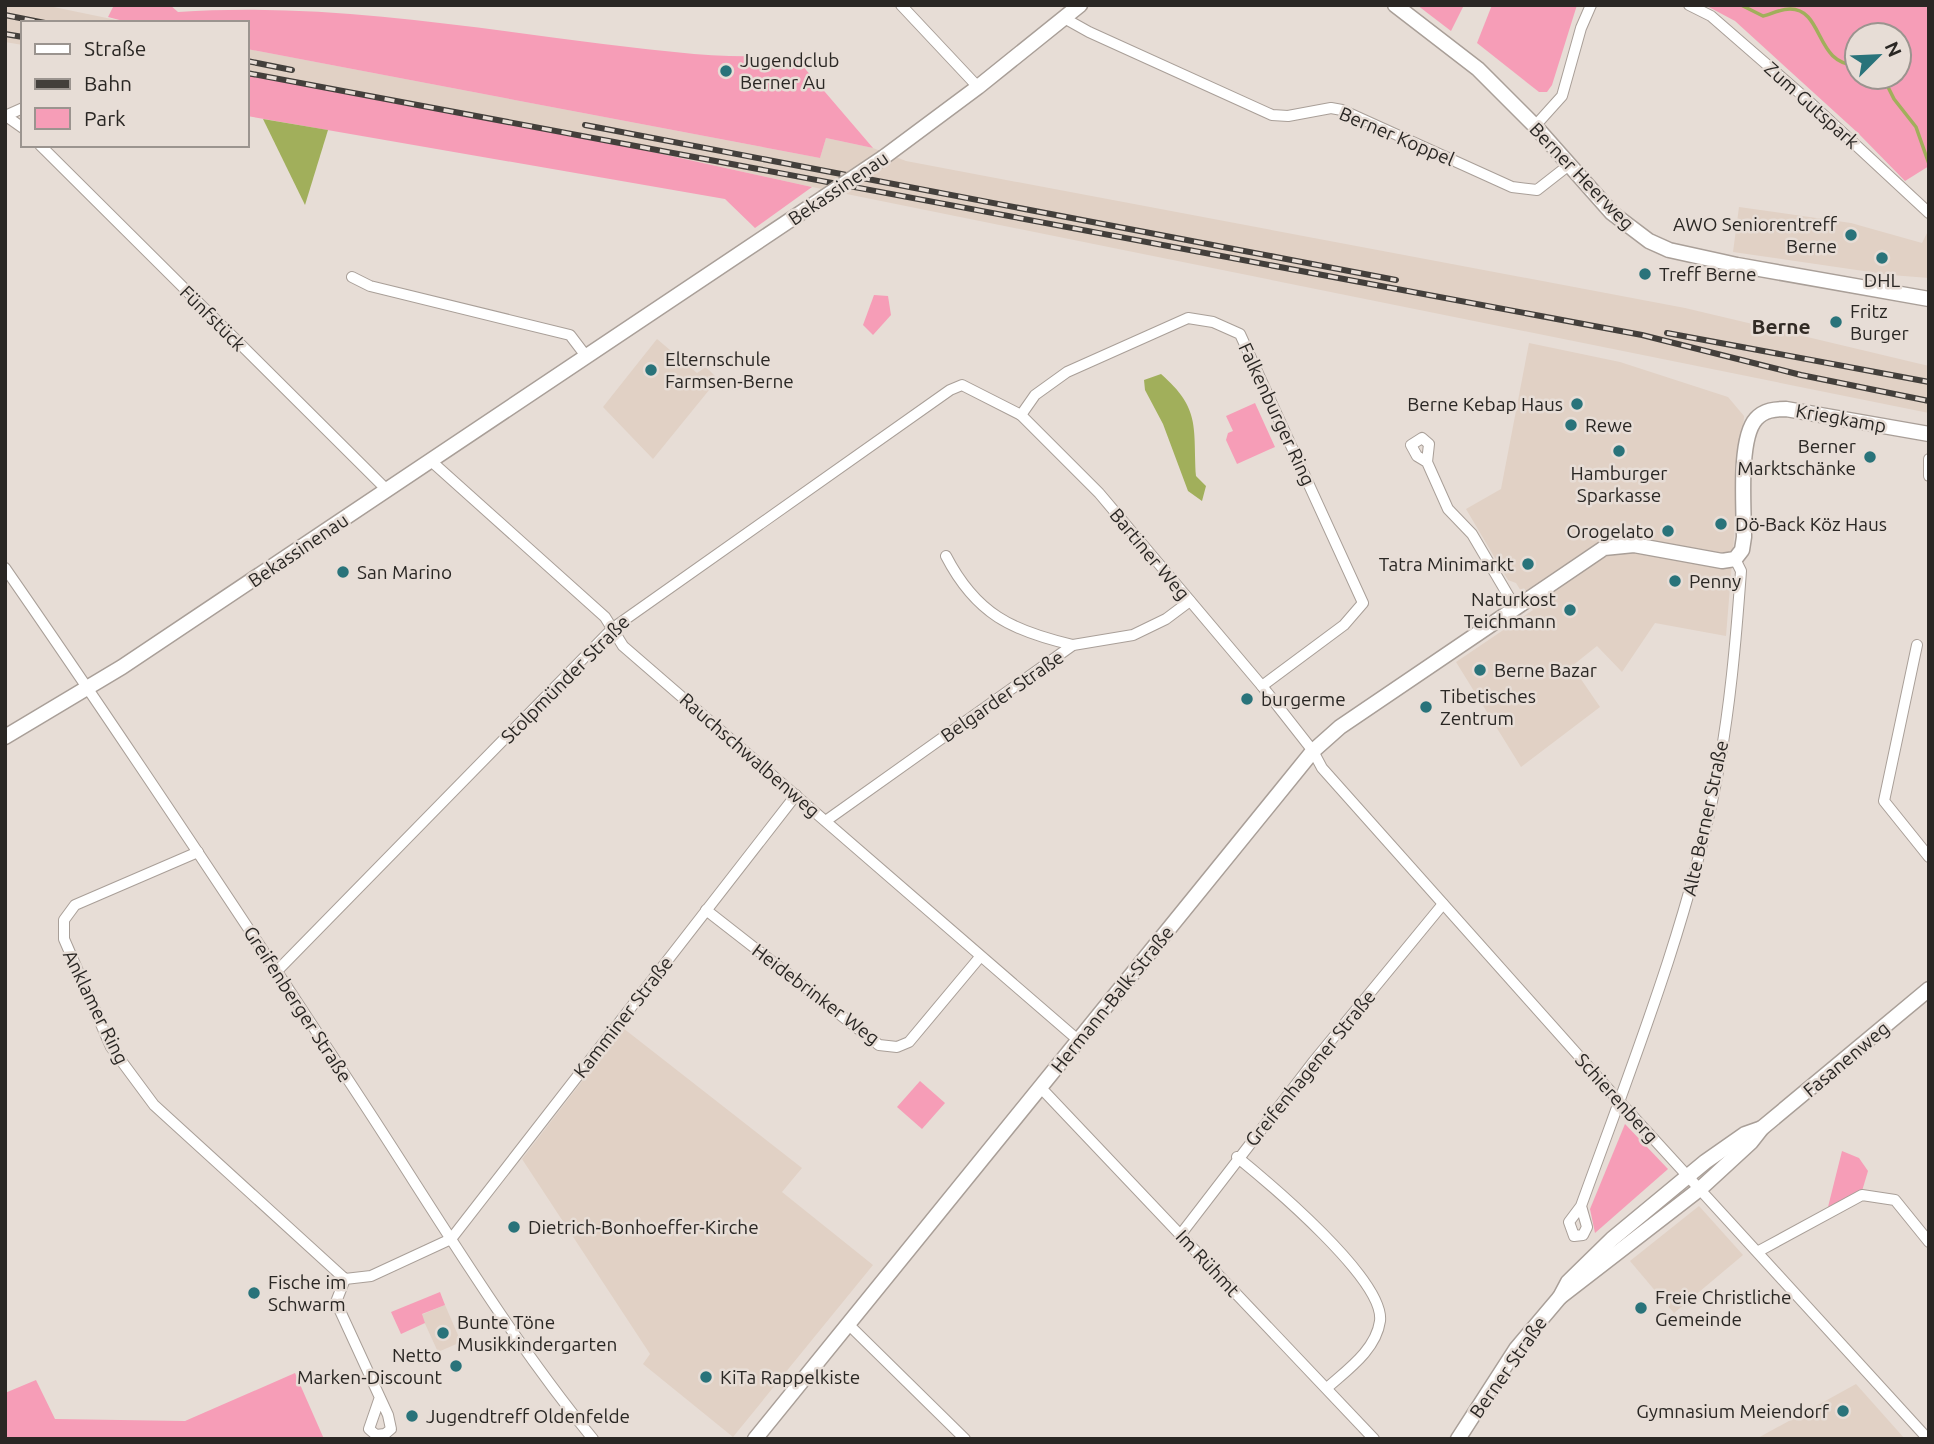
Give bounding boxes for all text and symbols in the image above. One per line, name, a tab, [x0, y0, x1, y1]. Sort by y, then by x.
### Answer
legend	[21, 21, 248, 147]
north arrow	[1843, 21, 1913, 91]
text: Straße	[84, 36, 146, 60]
text: N	[1881, 38, 1906, 60]
place label: Jugendclub Berner Au	[740, 49, 839, 93]
street label: Zum Gutspark	[1760, 57, 1864, 153]
marker: Jugendclub Berner Au	[718, 63, 734, 79]
text: Bahn	[84, 71, 132, 95]
street label: Berner Koppel	[1336, 102, 1458, 170]
text: Park	[84, 106, 126, 130]
street label: Berner Heerweg	[1525, 118, 1639, 234]
street label: Bekassinenau	[784, 146, 892, 230]
place label: AWO Seniorentreff Berne	[1673, 213, 1838, 257]
marker: AWO Seniorentreff Berne	[1843, 227, 1859, 243]
marker: DHL	[1874, 250, 1890, 266]
place label: Treff Berne	[1659, 263, 1757, 285]
marker: Treff Berne	[1637, 266, 1653, 282]
place label: DHL	[1864, 269, 1900, 291]
street label: Fünfstück	[176, 281, 251, 356]
place label: Fritz Burger	[1850, 300, 1909, 344]
district label: Berne	[1751, 314, 1811, 338]
marker: Fritz Burger	[1828, 314, 1844, 330]
street label: Falkenburger Ring	[1234, 339, 1320, 489]
place label: Elternschule Farmsen-Berne	[665, 348, 794, 392]
marker: Elternschule Farmsen-Berne	[643, 362, 659, 378]
place label: Berne Kebap Haus	[1407, 393, 1563, 415]
marker: Berne Kebap Haus	[1569, 396, 1585, 412]
street label: Kriegkamp	[1794, 399, 1888, 437]
place label: Rewe	[1585, 414, 1633, 436]
marker: Rewe	[1563, 417, 1579, 433]
place label: Berner Marktschänke	[1737, 435, 1856, 479]
marker: Hamburger Sparkasse	[1611, 443, 1627, 459]
marker: Berner Marktschänke	[1862, 449, 1878, 465]
place label: Hamburger Sparkasse	[1570, 462, 1668, 506]
street label: Bartiner Weg	[1105, 504, 1195, 604]
street label: Bekassinenau	[244, 508, 352, 592]
place label: Dö-Back Köz Haus	[1735, 513, 1887, 535]
marker: Dö-Back Köz Haus	[1713, 516, 1729, 532]
place label: Orogelato	[1566, 520, 1654, 542]
marker: Orogelato	[1660, 523, 1676, 539]
place label: Tatra Minimarkt	[1379, 553, 1515, 575]
marker: Tatra Minimarkt	[1520, 556, 1536, 572]
place label: San Marino	[357, 561, 452, 583]
marker: San Marino	[335, 564, 351, 580]
place label: Penny	[1689, 570, 1741, 592]
marker: Penny	[1667, 573, 1683, 589]
place label: Naturkost Teichmann	[1464, 588, 1557, 632]
marker: Naturkost Teichmann	[1562, 602, 1578, 618]
street label: Stolpmünder Straße	[496, 610, 634, 748]
street label: Belgarder Straße	[936, 645, 1068, 747]
place label: Berne Bazar	[1494, 659, 1597, 681]
marker: Berne Bazar	[1472, 662, 1488, 678]
place label: Tibetisches Zentrum	[1440, 685, 1536, 729]
street label: Rauchschwalbenweg	[676, 688, 824, 822]
place label: burgerme	[1261, 688, 1346, 710]
marker: burgerme	[1239, 691, 1255, 707]
marker: Tibetisches Zentrum	[1418, 699, 1434, 715]
street label: Alte Berner Straße	[1678, 738, 1732, 898]
street label: Hermann-Balk-Straße	[1046, 921, 1178, 1077]
street label: Greifenberger Straße	[239, 922, 357, 1086]
street label: Heidebrinker Weg	[748, 939, 884, 1049]
street label: Anklamer Ring	[59, 946, 133, 1068]
street label: Kamminer Straße	[569, 952, 677, 1082]
street label: Greifenhagener Straße	[1240, 985, 1380, 1151]
street label: Fasanenweg	[1799, 1017, 1893, 1101]
street label: Schierenberg	[1571, 1049, 1663, 1147]
place label: Dietrich-Bonhoeffer-Kirche	[528, 1216, 759, 1238]
marker: Dietrich-Bonhoeffer-Kirche	[506, 1219, 522, 1235]
street label: Im Rühmt	[1172, 1225, 1245, 1301]
place label: Fische im Schwarm	[268, 1271, 346, 1315]
marker: Fische im Schwarm	[246, 1285, 262, 1301]
place label: Freie Christliche Gemeinde	[1655, 1286, 1792, 1330]
marker: Freie Christliche Gemeinde	[1633, 1300, 1649, 1316]
place label: Bunte Töne Musikkindergarten	[457, 1311, 617, 1355]
street label: Berner Straße	[1465, 1312, 1551, 1422]
marker: Bunte Töne Musikkindergarten	[435, 1325, 451, 1341]
place label: Netto Marken-Discount	[297, 1344, 443, 1388]
marker: Netto Marken-Discount	[448, 1358, 464, 1374]
place label: KiTa Rappelkiste	[720, 1366, 860, 1388]
marker: KiTa Rappelkiste	[698, 1369, 714, 1385]
place label: Gymnasium Meiendorf	[1636, 1400, 1830, 1422]
marker: Gymnasium Meiendorf	[1835, 1403, 1851, 1419]
place label: Jugendtreff Oldenfelde	[426, 1405, 630, 1427]
marker: Jugendtreff Oldenfelde	[404, 1408, 420, 1424]

